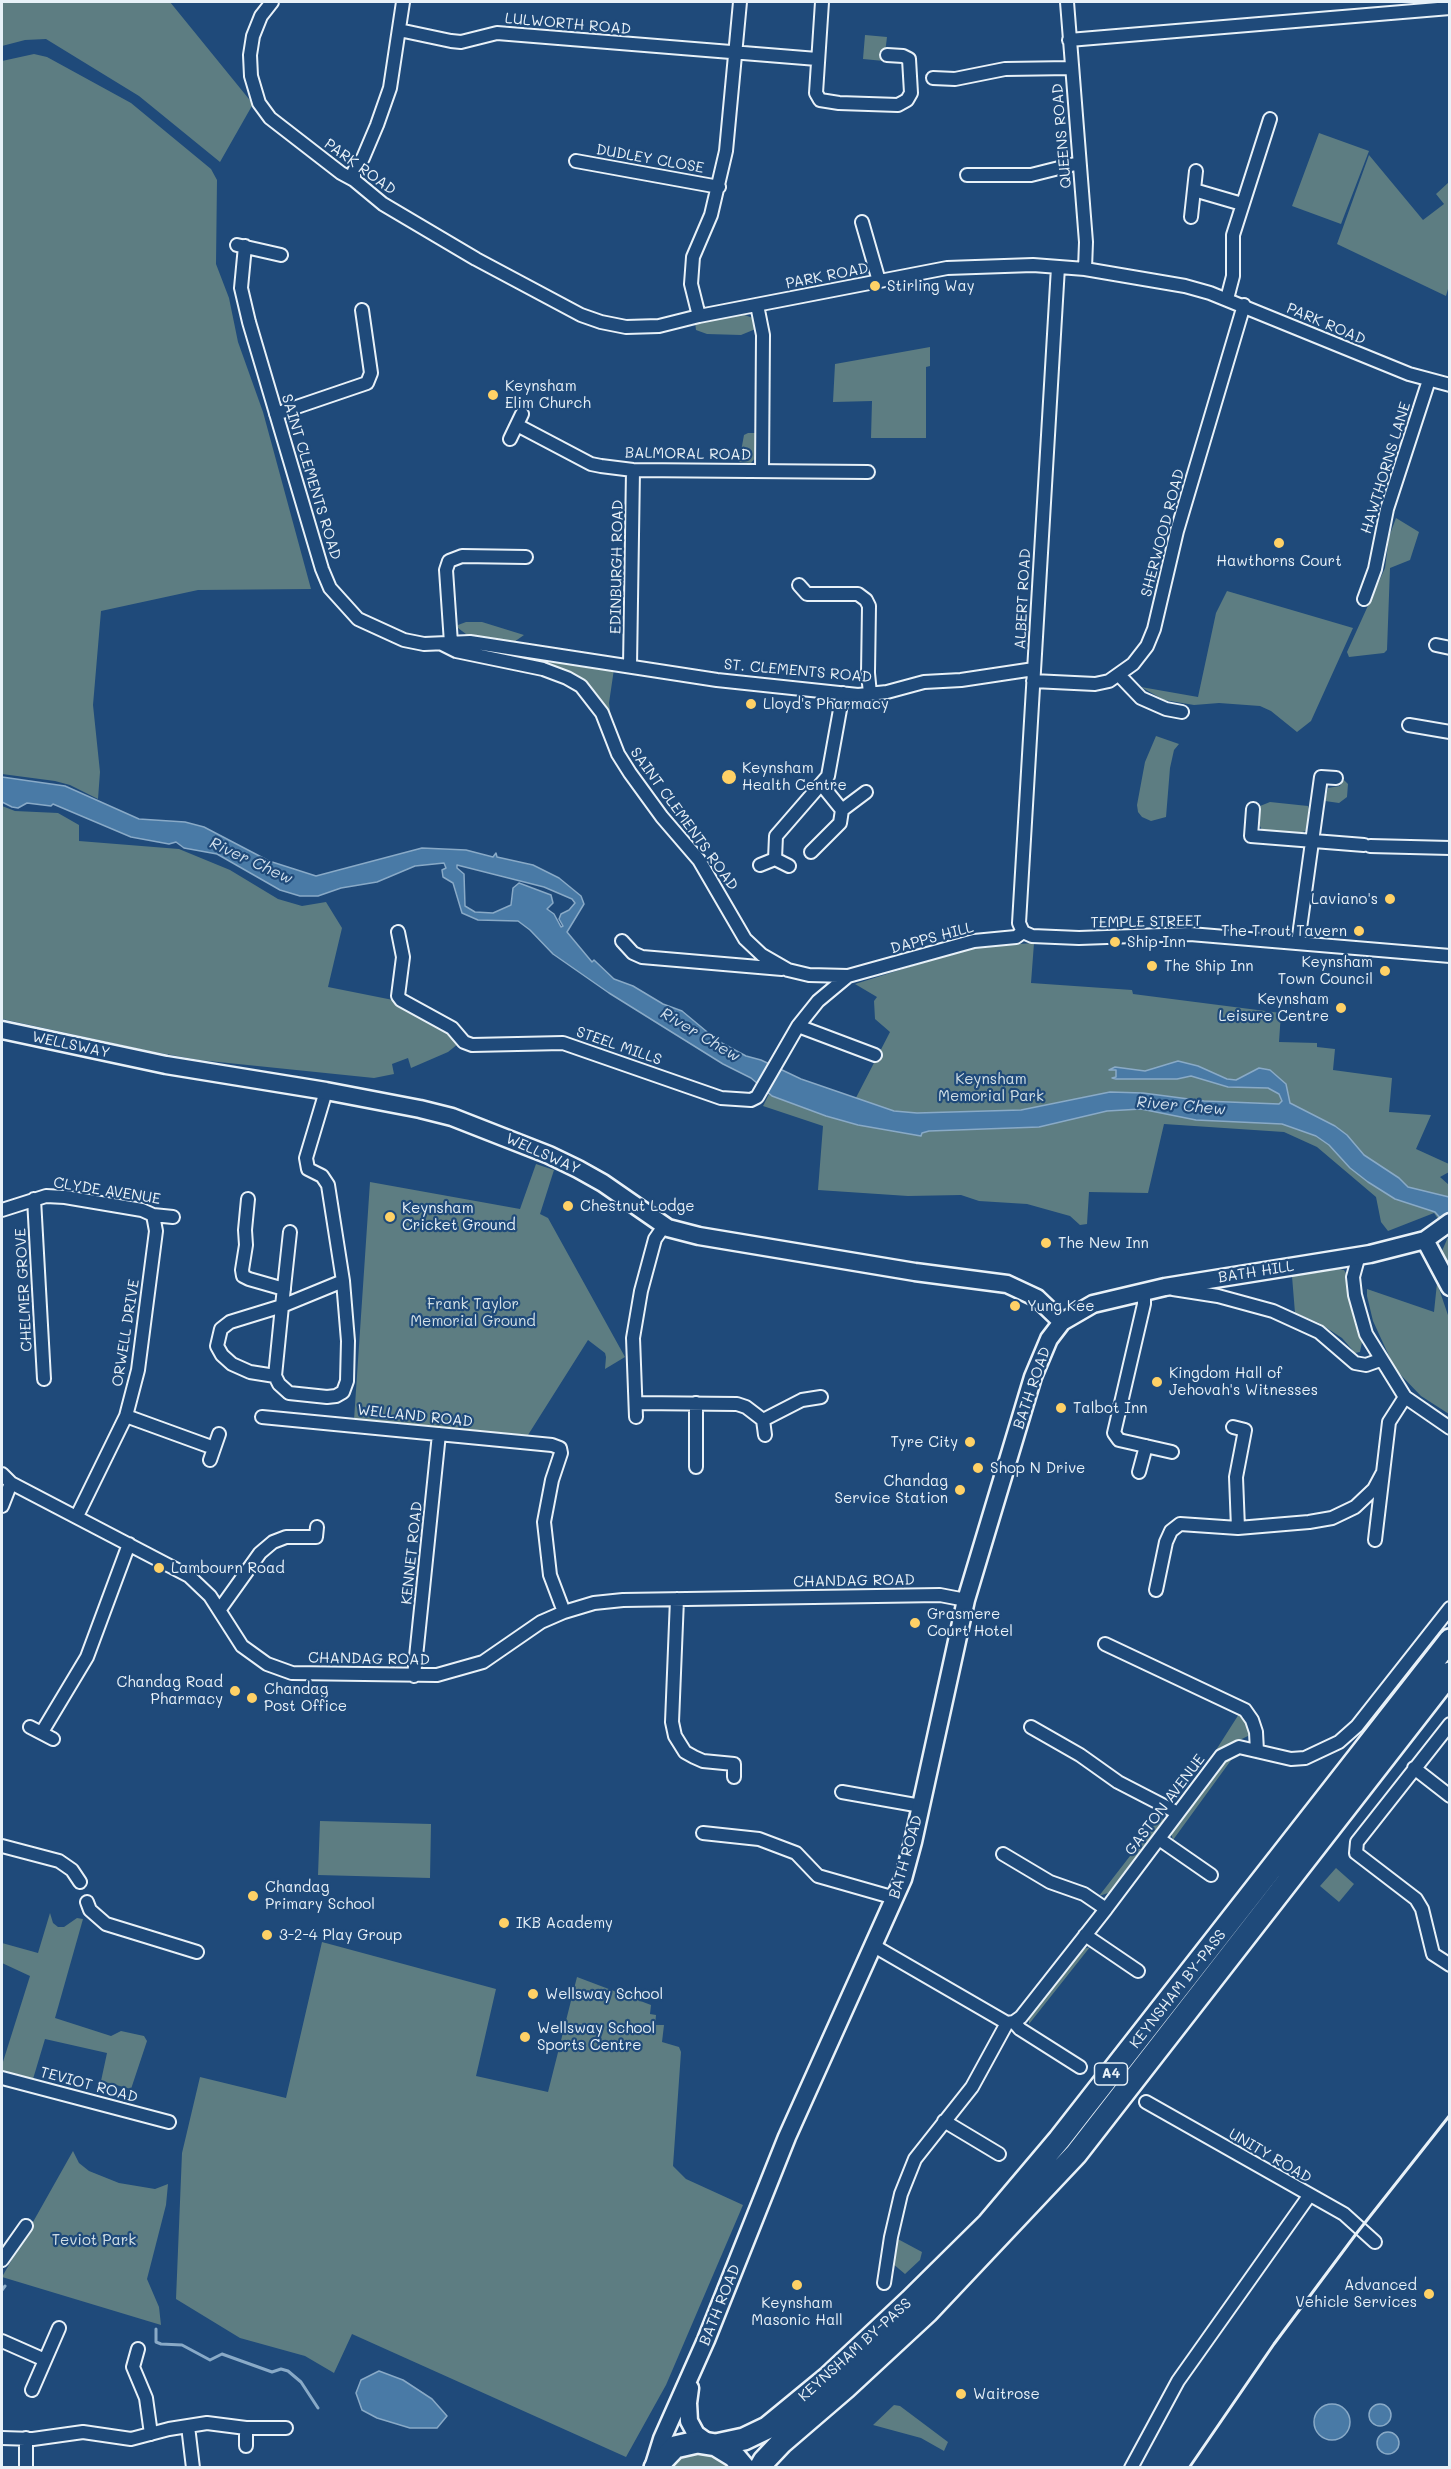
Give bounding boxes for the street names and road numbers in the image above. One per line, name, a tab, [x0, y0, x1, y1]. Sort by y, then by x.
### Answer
street label: LULWORTH ROAD	[504, 10, 632, 38]
street label: QUEENS ROAD	[1048, 83, 1076, 189]
street label: PARK ROAD	[321, 135, 399, 199]
street label: DUDLEY CLOSE	[595, 141, 705, 177]
street label: PARK ROAD	[784, 259, 870, 293]
street label: PARK ROAD	[1284, 299, 1368, 349]
street label: SAINT CLEMENTS ROAD	[277, 392, 345, 562]
street label: HAWTHORNS LANE	[1357, 400, 1415, 536]
street label: BALMORAL ROAD	[625, 444, 751, 464]
street label: SHERWOOD ROAD	[1137, 467, 1189, 599]
street label: EDINBURGH ROAD	[607, 500, 627, 634]
street label: ALBERT ROAD	[1011, 548, 1035, 650]
street label: ST. CLEMENTS ROAD	[723, 656, 873, 686]
street label: SAINT CLEMENTS ROAD	[626, 744, 742, 894]
street label: TEMPLE STREET	[1090, 912, 1202, 932]
street label: DAPPS HILL	[888, 918, 976, 958]
street label: STEEL MILLS	[574, 1023, 664, 1069]
street label: WELLSWAY	[30, 1028, 112, 1062]
street label: WELLSWAY	[503, 1130, 583, 1178]
street label: CLYDE AVENUE	[52, 1174, 162, 1208]
street label: CHELMER GROVE	[12, 1228, 36, 1352]
street label: BATH HILL	[1217, 1257, 1295, 1287]
street label: ORWELL DRIVE	[109, 1278, 143, 1388]
street label: BATH ROAD	[1010, 1345, 1054, 1431]
street label: WELLAND ROAD	[356, 1401, 474, 1431]
street label: KENNET ROAD	[398, 1500, 426, 1606]
street label: CHANDAG ROAD	[793, 1571, 915, 1591]
street label: CHANDAG ROAD	[308, 1649, 430, 1669]
street label: GASTON AVENUE	[1121, 1751, 1209, 1859]
street label: BATH ROAD	[886, 1813, 926, 1901]
street label: KEYNSHAM BY-PASS	[1126, 1926, 1230, 2052]
street label: TEVIOT ROAD	[38, 2063, 140, 2107]
road number: A4	[1094, 2063, 1128, 2085]
street label: UNITY ROAD	[1225, 2125, 1315, 2187]
street label: BATH ROAD	[696, 2262, 744, 2348]
street label: KEYNSHAM BY-PASS	[795, 2295, 915, 2405]

